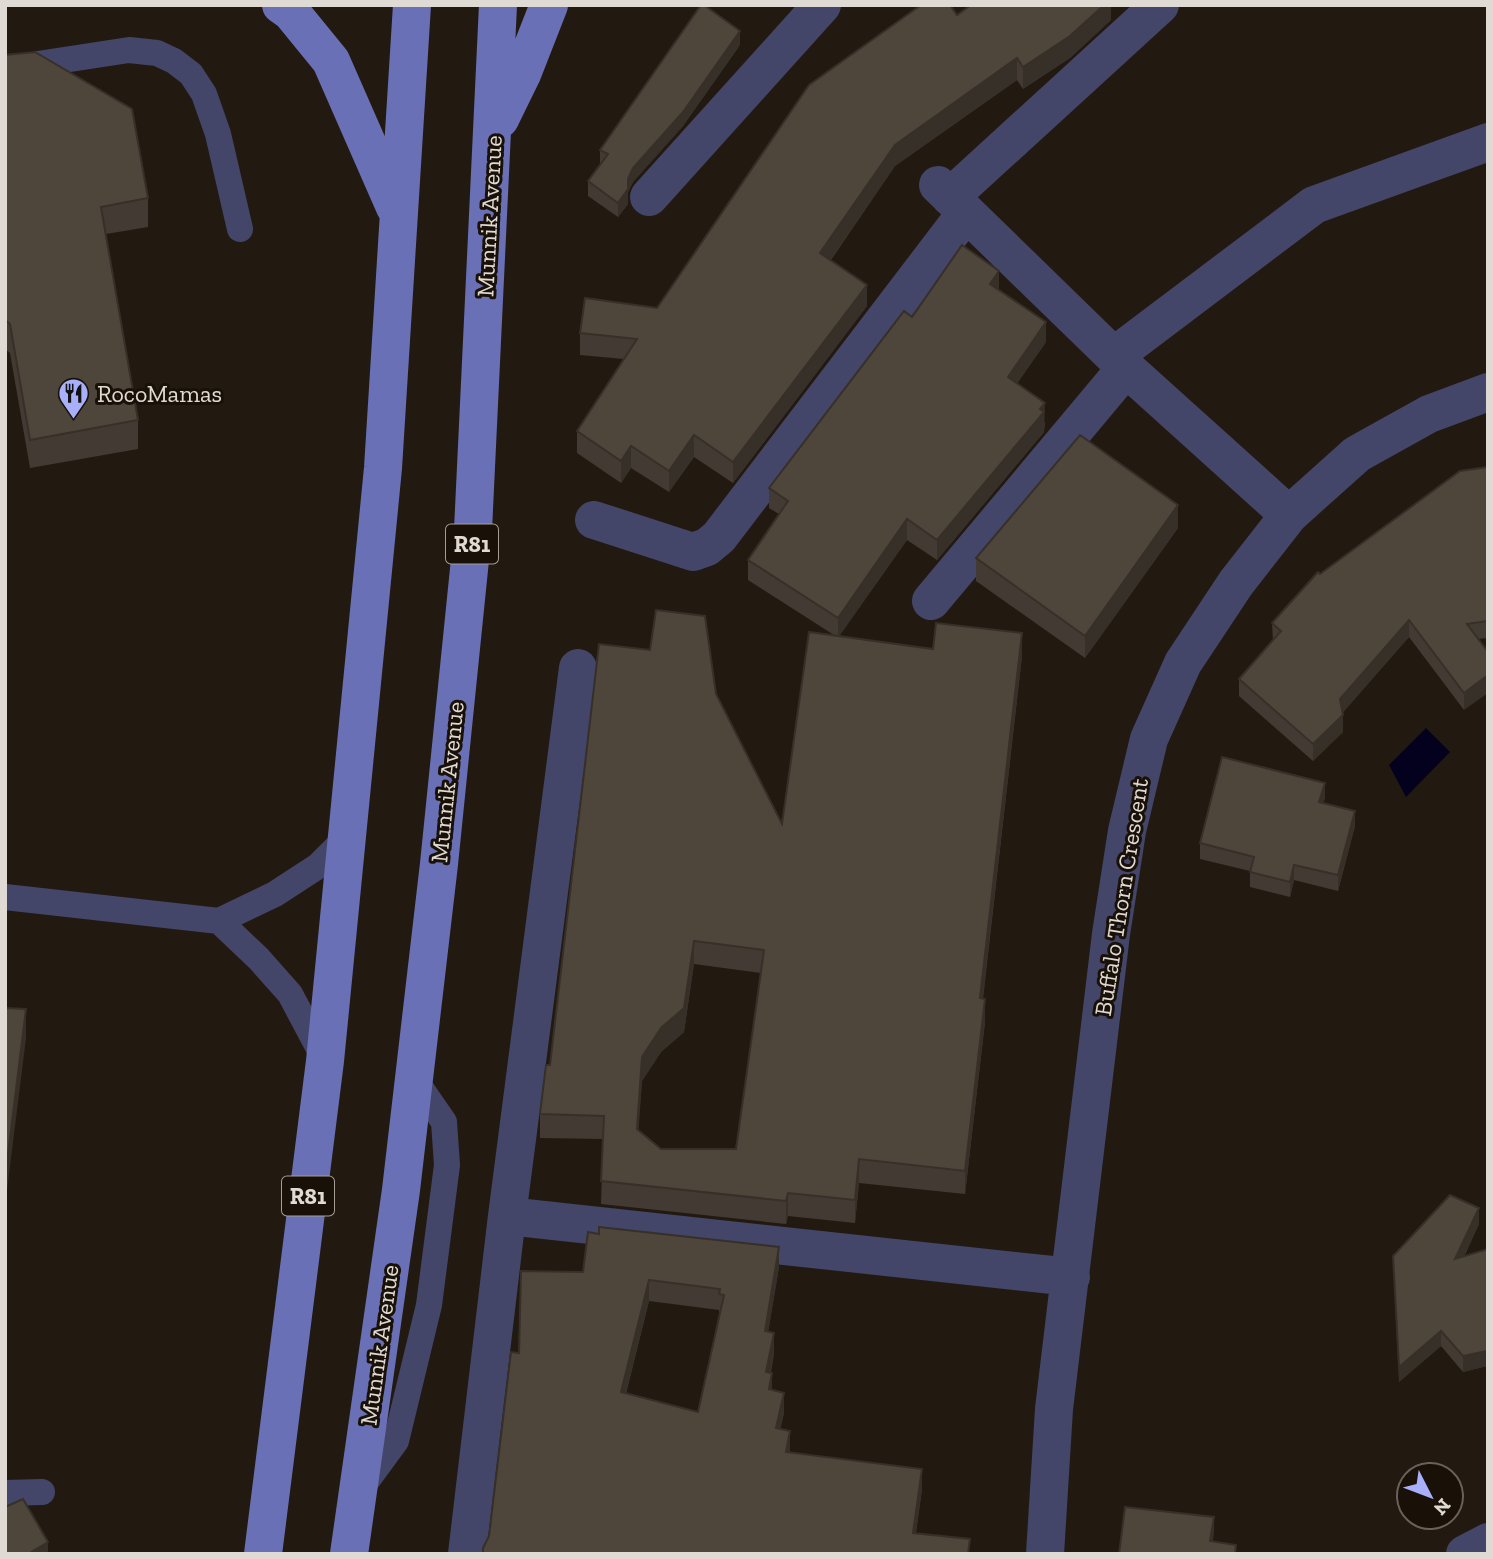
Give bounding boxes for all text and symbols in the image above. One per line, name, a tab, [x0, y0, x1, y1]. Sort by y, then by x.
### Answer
street label: Munnik Avenue	[470, 135, 508, 297]
restaurant icon: RocoMamas	[57, 376, 91, 420]
place label: RocoMamas	[97, 379, 222, 408]
road number: R81	[446, 524, 498, 564]
street label: Munnik Avenue	[424, 700, 470, 864]
street label: Buffalo Thorn Crescent	[1088, 776, 1154, 1018]
road number: R81	[282, 1176, 334, 1216]
street label: Munnik Avenue	[353, 1263, 405, 1427]
north arrow	[1395, 1461, 1465, 1531]
text: N	[1429, 1494, 1456, 1520]

